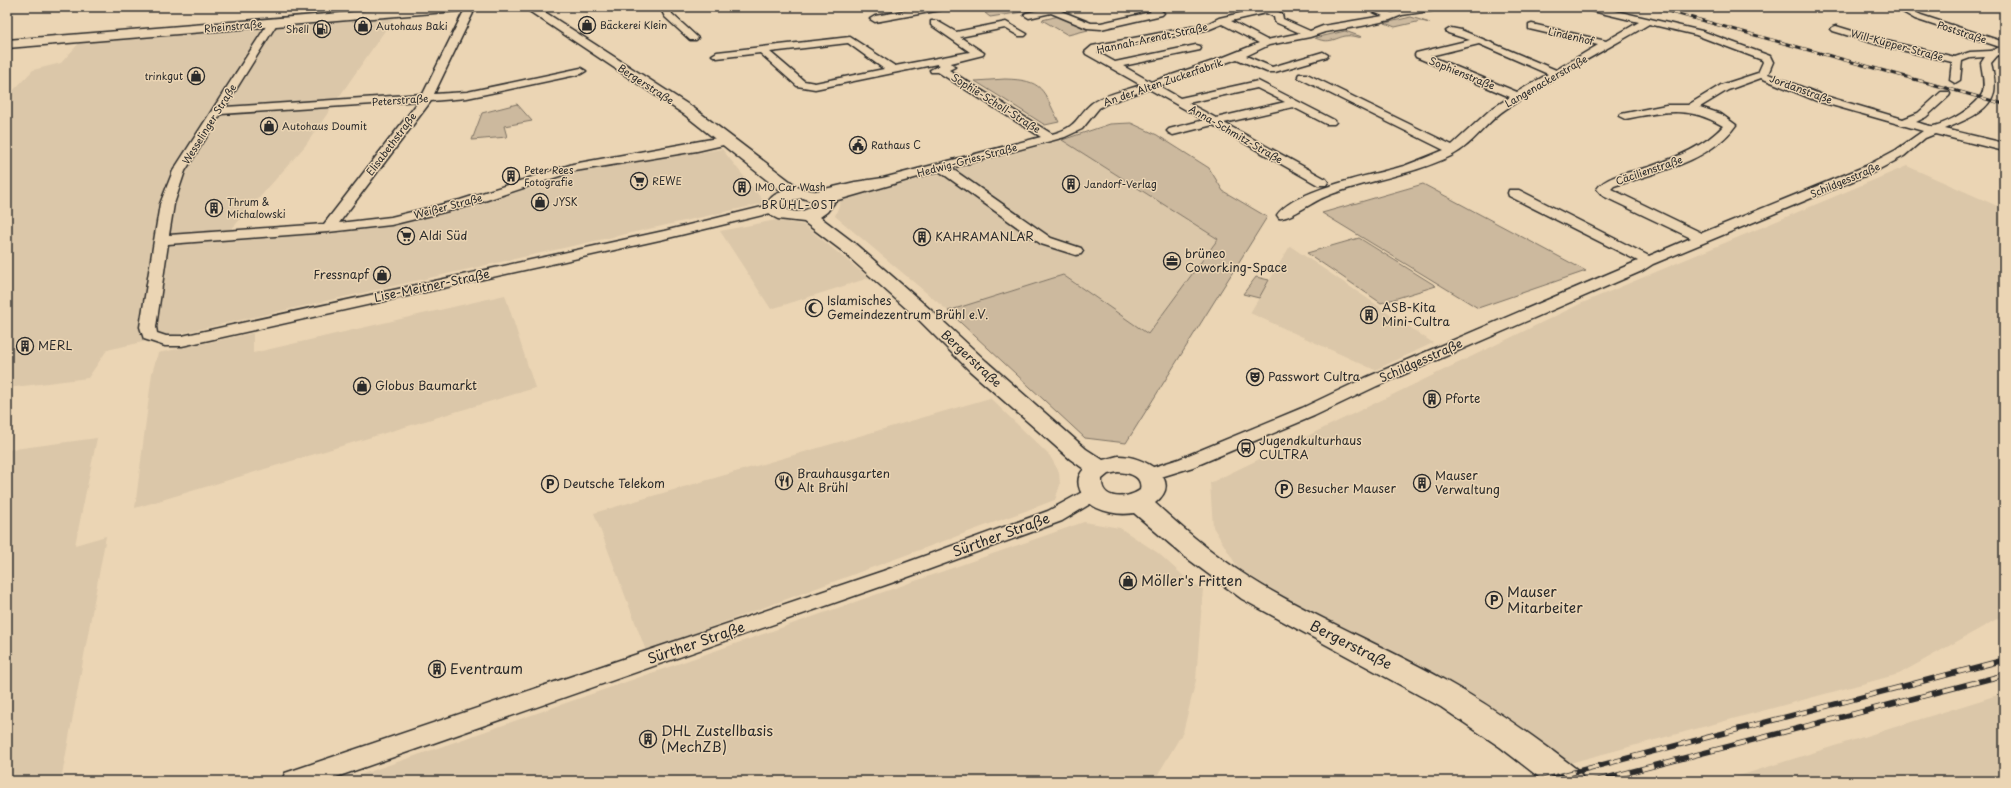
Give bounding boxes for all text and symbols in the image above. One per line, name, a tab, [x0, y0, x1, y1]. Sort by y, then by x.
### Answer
street label: Rheinstraße	[203, 15, 263, 36]
shop icon: Bäckerei Klein	[577, 15, 597, 35]
shop icon: Autohaus Baki	[353, 16, 373, 36]
street label: Poststraße	[1935, 16, 1989, 47]
place label: Bäckerei Klein	[600, 17, 667, 32]
place label: Autohaus Baki	[376, 18, 448, 33]
street label: Hannah-Arendt-Straße	[1095, 18, 1209, 57]
fuel station icon: Shell	[312, 19, 332, 39]
place label: Shell	[285, 21, 309, 36]
street label: Lindenhof	[1547, 23, 1597, 48]
street label: Will-Küpper-Straße	[1849, 25, 1945, 64]
street label: Langenackerstraße	[1502, 51, 1590, 110]
street label: Sophienstraße	[1427, 52, 1497, 93]
street label: An der Alten Zuckerfabrik	[1101, 54, 1225, 109]
street label: Bergerstraße	[615, 60, 677, 107]
shop icon: trinkgut	[186, 66, 206, 86]
place label: trinkgut	[145, 68, 183, 83]
street label: Sophie-Scholl-Straße	[949, 69, 1044, 136]
street label: Jordanstraße	[1768, 70, 1835, 107]
street label: Wesselinger Straße	[178, 81, 239, 167]
street label: Peterstraße	[371, 90, 429, 109]
street label: Anna-Schmitz-Straße	[1187, 101, 1286, 167]
street label: Elisabethstraße	[362, 109, 419, 178]
shop icon: Autohaus Doumit	[259, 116, 279, 136]
place label: Autohaus Doumit	[282, 118, 367, 133]
public building icon: Rathaus C	[848, 135, 868, 155]
place label: Rathaus C	[871, 137, 921, 152]
street label: Hedwig-Gries-Straße	[915, 139, 1019, 180]
street label: Cäcilienstraße	[1613, 151, 1684, 188]
street label: Schildgesstraße	[1808, 158, 1882, 201]
place label: Peter Rees Fotografie	[524, 162, 574, 189]
building icon: Peter Rees Fotografie	[501, 166, 521, 186]
supermarket icon: REWE	[629, 171, 649, 191]
place label: REWE	[652, 173, 682, 188]
building icon: Jandorf-Verlag	[1061, 174, 1081, 194]
place label: Jandorf-Verlag	[1084, 176, 1157, 191]
building icon: IMO Car Wash	[732, 177, 752, 197]
place label: IMO Car Wash	[755, 179, 826, 194]
street label: Weißer Straße	[412, 189, 484, 222]
shop icon: JYSK	[530, 192, 550, 212]
place label: Thrum & Michalowski	[227, 194, 286, 221]
place label: JYSK	[553, 194, 578, 209]
district label: BRÜHL-OST	[761, 196, 837, 213]
building icon: Thrum & Michalowski	[204, 198, 224, 218]
supermarket icon: Aldi Süd	[396, 226, 416, 246]
place label: Aldi Süd	[419, 226, 467, 244]
building icon: KAHRAMANLAR	[912, 227, 932, 247]
place label: KAHRAMANLAR	[935, 227, 1034, 245]
place label: brüneo Coworking-Space	[1185, 244, 1287, 276]
office icon: brüneo Coworking-Space	[1162, 251, 1182, 271]
street label: Lise-Meitner-Straße	[372, 264, 491, 306]
place label: Fressnapf	[313, 265, 370, 283]
shop icon: Fressnapf	[372, 265, 392, 285]
place label: Islamisches Gemeindezentrum Brühl e.V.	[827, 291, 988, 323]
mosque icon: Islamisches Gemeindezentrum Brühl e.V.	[804, 298, 824, 318]
place label: ASB-Kita Mini-Cultra	[1382, 298, 1450, 330]
building icon: ASB-Kita Mini-Cultra	[1359, 305, 1379, 325]
street label: Bergerstraße	[937, 325, 1006, 391]
street label: Schildgesstraße	[1376, 334, 1465, 386]
building icon: MERL	[15, 336, 35, 356]
place label: MERL	[38, 336, 72, 354]
theatre icon: Passwort Cultra	[1245, 367, 1265, 387]
place label: Passwort Cultra	[1268, 367, 1361, 385]
shop icon: Globus Baumarkt	[352, 376, 372, 396]
place label: Globus Baumarkt	[375, 376, 477, 394]
building icon: Pforte	[1422, 389, 1442, 409]
place label: Pforte	[1445, 389, 1480, 407]
place label: Jugendkulturhaus CULTRA	[1259, 431, 1362, 463]
bus stop icon: Jugendkulturhaus CULTRA	[1236, 438, 1256, 458]
place label: Brauhausgarten Alt Brühl	[797, 464, 890, 496]
place label: Mauser Verwaltung	[1435, 466, 1500, 498]
restaurant icon: Brauhausgarten Alt Brühl	[774, 471, 794, 491]
building icon: Mauser Verwaltung	[1412, 473, 1432, 493]
parking icon: Deutsche Telekom	[540, 474, 560, 494]
place label: Deutsche Telekom	[563, 474, 665, 492]
parking icon: Besucher Mauser	[1274, 479, 1294, 499]
place label: Besucher Mauser	[1297, 479, 1396, 497]
street label: Sürther Straße	[949, 507, 1052, 562]
place label: Möller's Fritten	[1141, 570, 1242, 591]
shop icon: Möller's Fritten	[1118, 571, 1138, 591]
place label: Mauser Mitarbeiter	[1507, 581, 1583, 618]
parking icon: Mauser Mitarbeiter	[1484, 590, 1504, 610]
street label: Bergerstraße	[1307, 615, 1396, 674]
street label: Sürther Straße	[644, 616, 747, 669]
place label: Eventraum	[450, 658, 523, 679]
building icon: Eventraum	[427, 659, 447, 679]
place label: DHL Zustellbasis (MechZB)	[661, 720, 773, 757]
building icon: DHL Zustellbasis (MechZB)	[638, 729, 658, 749]

